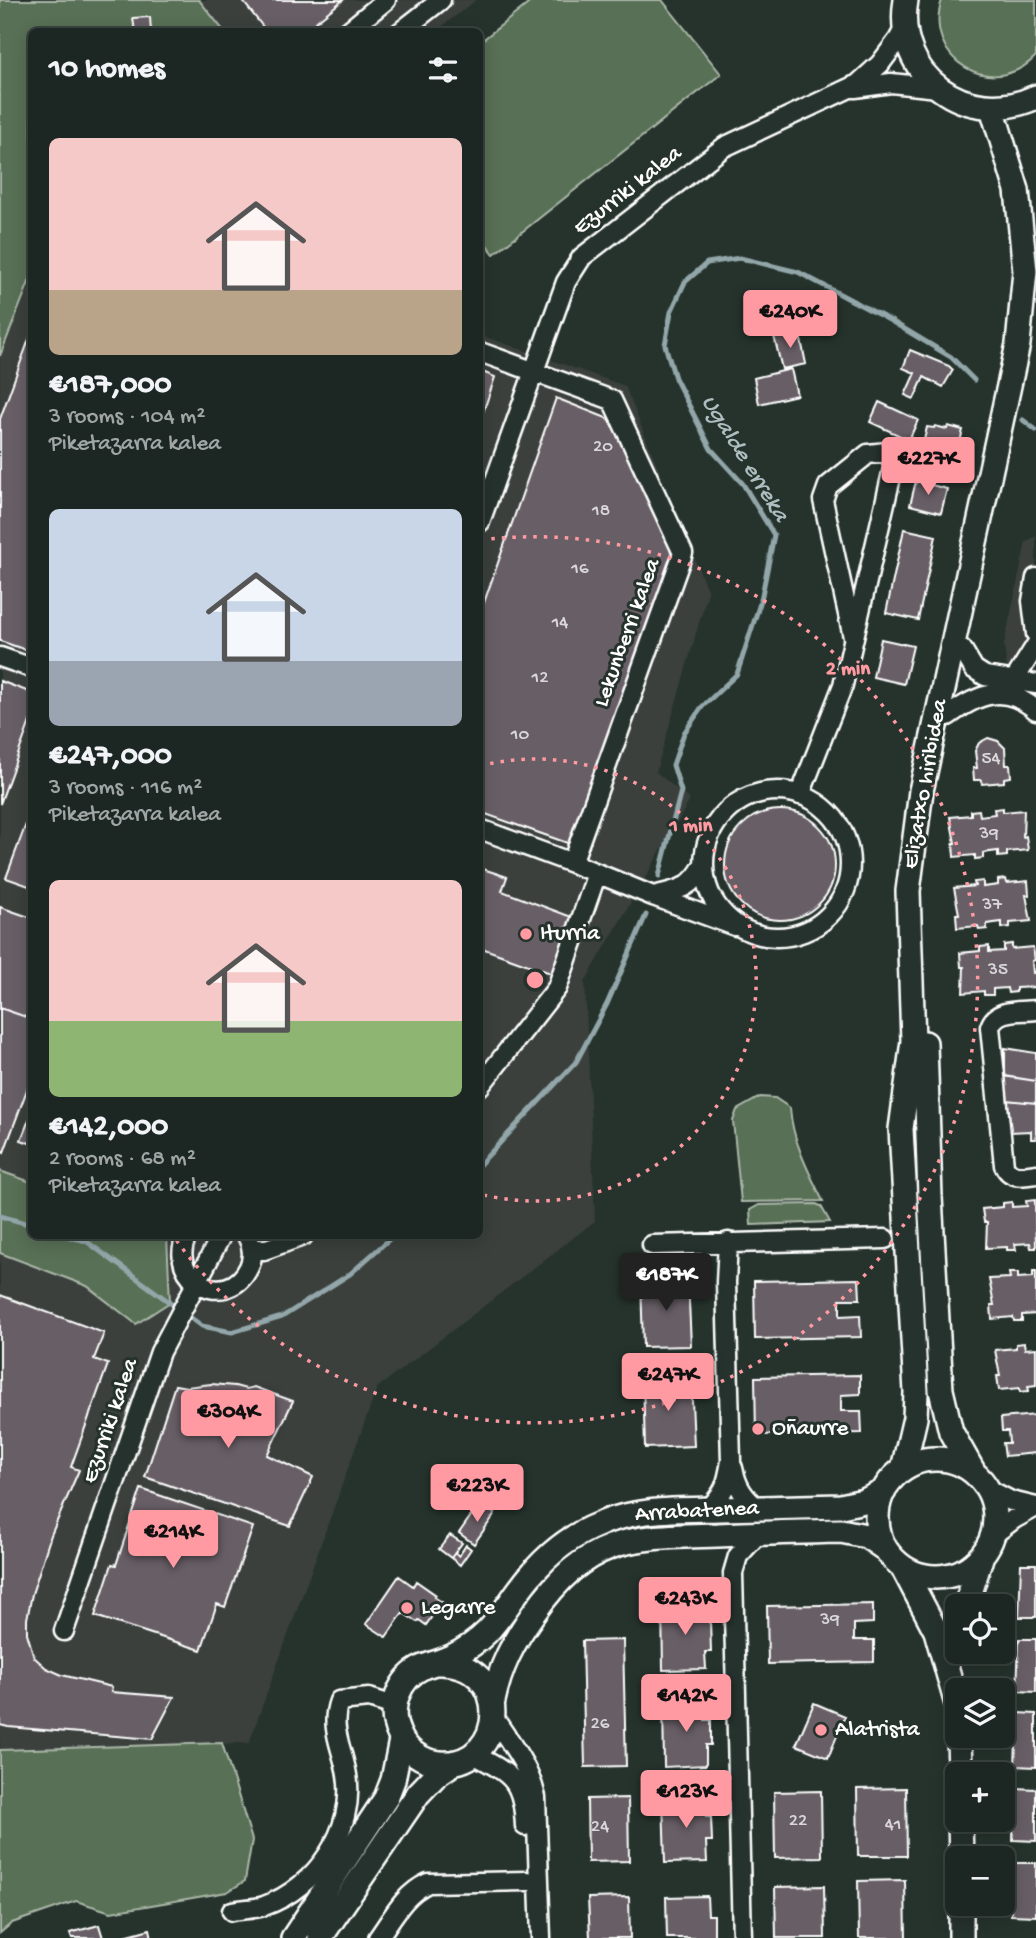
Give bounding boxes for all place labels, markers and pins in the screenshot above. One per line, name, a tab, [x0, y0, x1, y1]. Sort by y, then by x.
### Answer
pin: €240K	[741, 290, 839, 350]
pin: €227K	[879, 438, 977, 497]
place label: Iturria	[540, 921, 601, 948]
marker: Iturria	[518, 926, 534, 942]
centre of rings	[523, 968, 547, 992]
pin: €187K	[617, 1254, 715, 1313]
pin: €247K	[619, 1354, 717, 1413]
pin: €304K	[179, 1390, 277, 1450]
place label: Oñaurre	[772, 1416, 850, 1443]
marker: Oñaurre	[750, 1421, 766, 1437]
pin: €223K	[428, 1464, 526, 1524]
pin: €214K	[124, 1510, 222, 1570]
pin: €243K	[636, 1578, 734, 1637]
place label: Legarre	[421, 1595, 496, 1622]
marker: Legarre	[399, 1600, 415, 1616]
pin: €142K	[637, 1674, 735, 1734]
place label: Alatrista	[835, 1717, 921, 1744]
marker: Alatrista	[813, 1722, 829, 1738]
pin: €123K	[637, 1770, 735, 1830]

